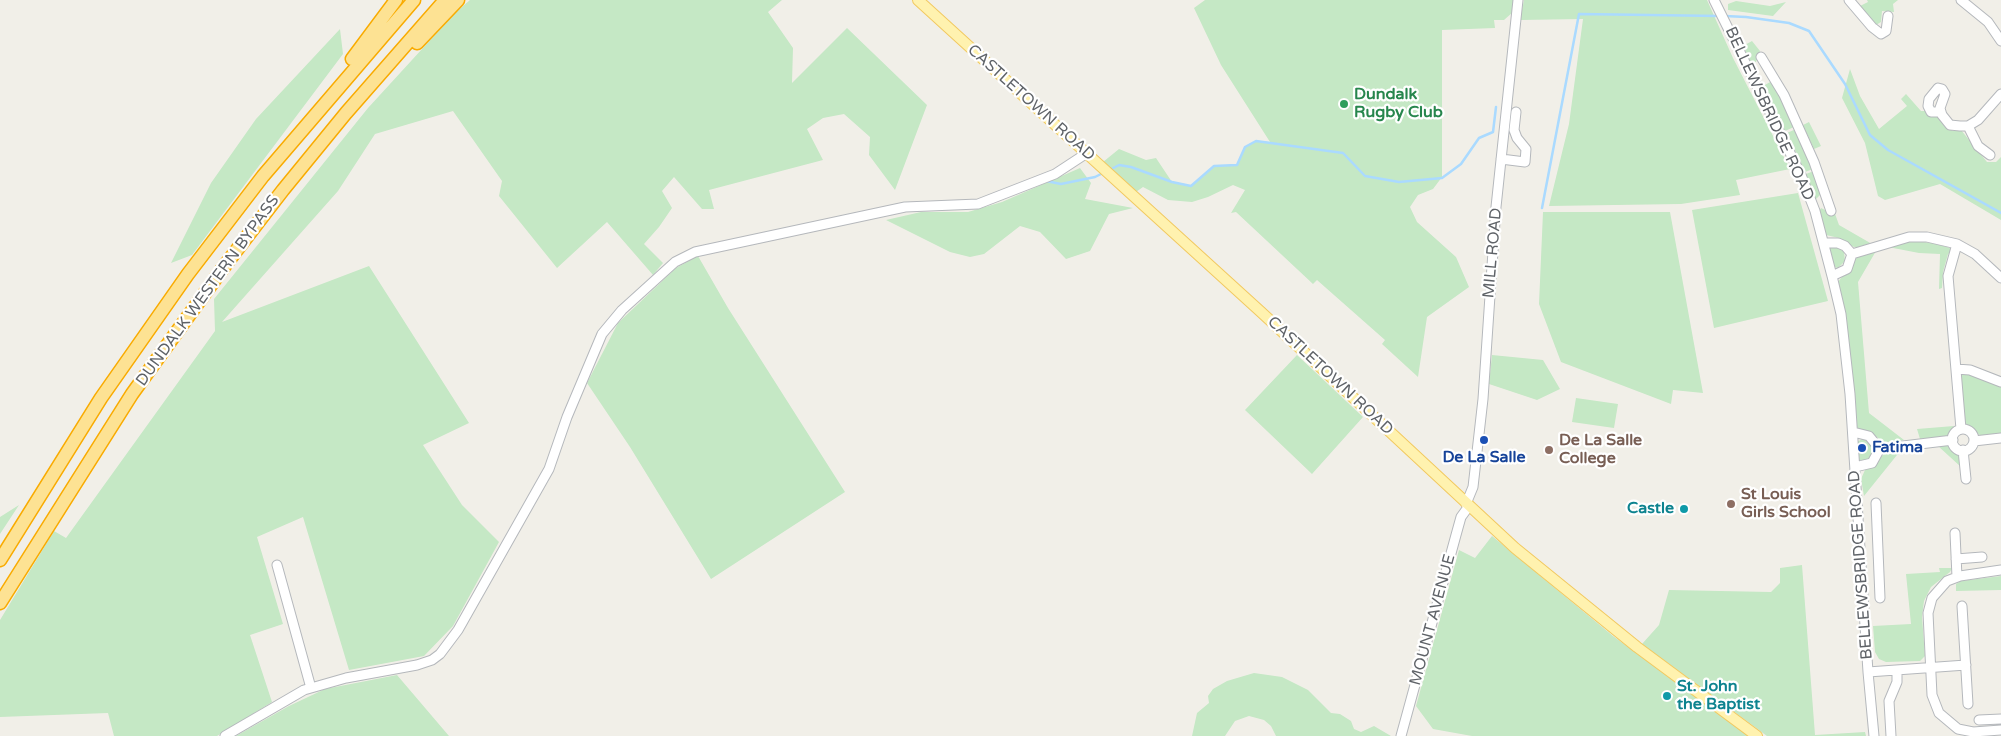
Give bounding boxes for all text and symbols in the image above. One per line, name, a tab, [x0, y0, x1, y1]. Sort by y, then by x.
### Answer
street label: BELLEWSBRIDGE ROAD	[1720, 24, 1818, 204]
street label: CASTLETOWN ROAD	[963, 41, 1099, 165]
place label: Dundalk Rugby Club	[1354, 85, 1443, 123]
marker: Dundalk Rugby Club	[1338, 98, 1350, 110]
street label: DUNDALK WESTERN BYPASS	[132, 192, 284, 390]
street label: MILL ROAD	[1479, 207, 1507, 299]
street label: CASTLETOWN ROAD	[1263, 313, 1397, 439]
place label: De La Salle College	[1559, 431, 1642, 469]
marker: De La Salle	[1478, 434, 1490, 446]
place label: Fatima	[1872, 438, 1923, 458]
marker: Fatima	[1856, 442, 1868, 454]
marker: De La Salle College	[1543, 444, 1555, 456]
place label: De La Salle	[1442, 448, 1526, 468]
street label: BELLEWSBRIDGE ROAD	[1845, 470, 1877, 660]
place label: St Louis Girls School	[1741, 485, 1831, 523]
marker: St Louis Girls School	[1725, 498, 1737, 510]
place label: Castle	[1627, 499, 1674, 519]
marker: Castle	[1678, 503, 1690, 515]
street label: MOUNT AVENUE	[1406, 552, 1460, 688]
place label: St. John the Baptist	[1677, 677, 1760, 715]
marker: St. John the Baptist	[1661, 690, 1673, 702]

